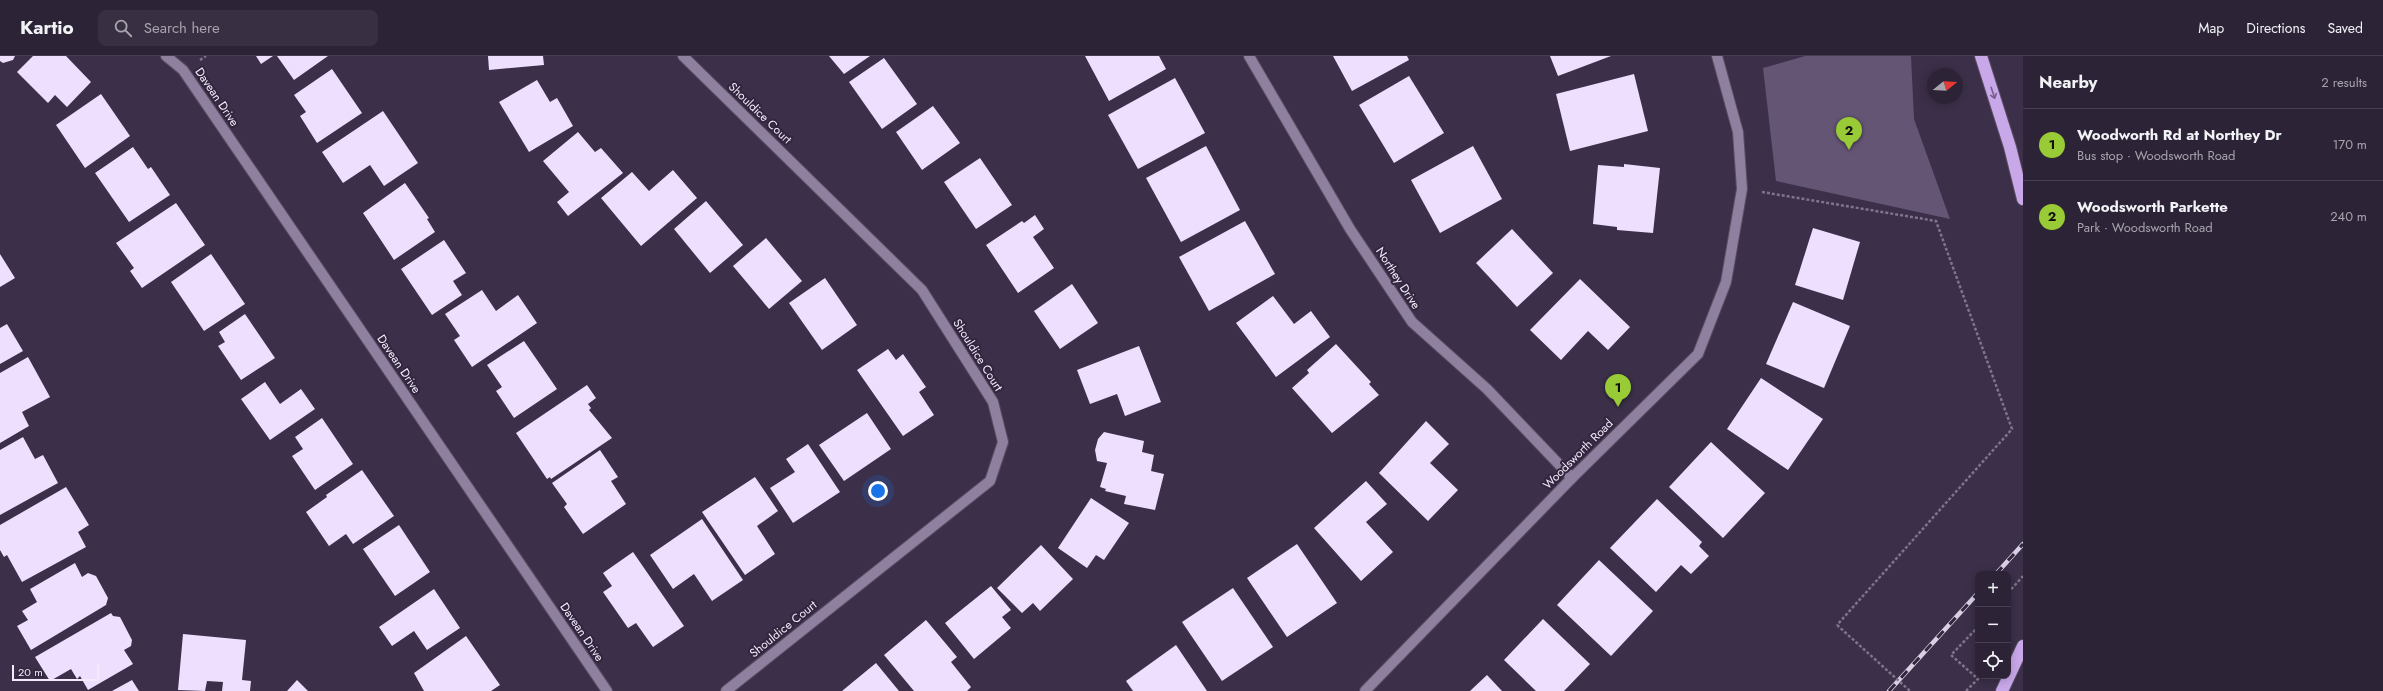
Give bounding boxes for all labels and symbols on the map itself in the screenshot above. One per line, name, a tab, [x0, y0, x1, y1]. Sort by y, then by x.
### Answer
street label: Davean Drive	[191, 64, 243, 130]
north arrow	[1927, 68, 1963, 104]
street label: Shouldice Court	[724, 78, 796, 148]
one-way arrow	[1990, 87, 1997, 100]
pin: 2	[1836, 117, 1862, 150]
street label: Northey Drive	[1371, 243, 1425, 313]
street label: Shouldice Court	[949, 315, 1007, 395]
street label: Davean Drive	[373, 331, 425, 397]
pin: 1	[1605, 374, 1631, 407]
street label: Woodsworth Road	[1539, 415, 1617, 493]
your location	[868, 481, 888, 501]
street label: Shouldice Court	[745, 596, 821, 662]
street label: Davean Drive	[556, 599, 608, 665]
scale bar	[12, 663, 99, 682]

